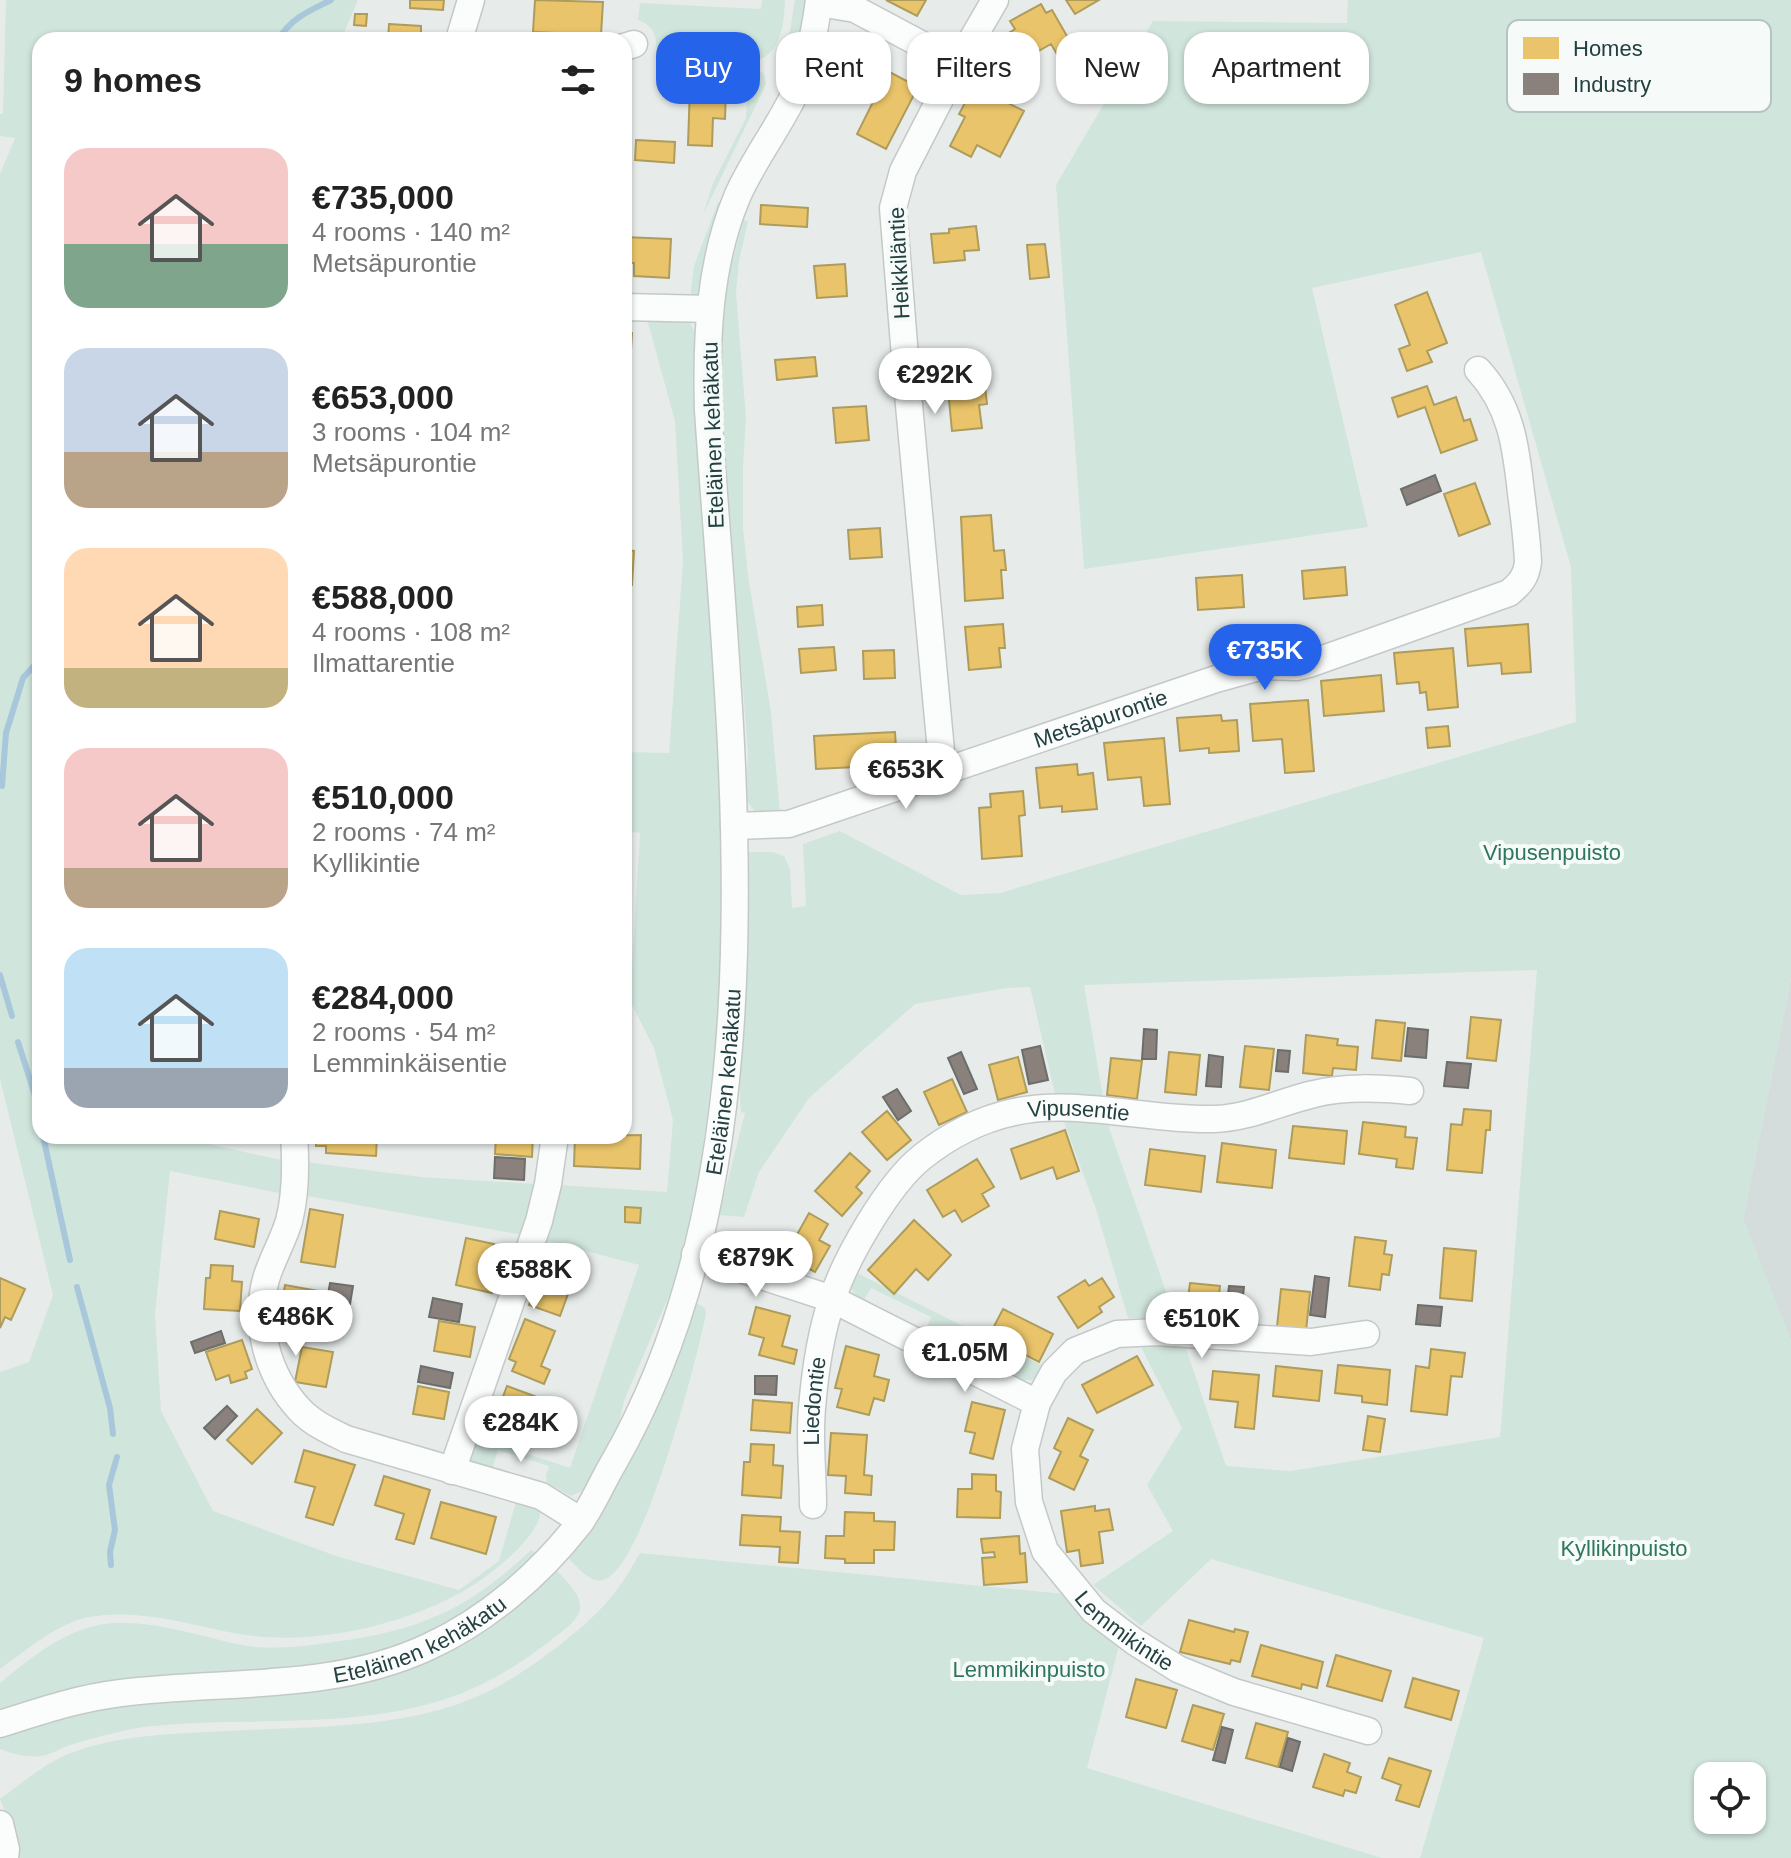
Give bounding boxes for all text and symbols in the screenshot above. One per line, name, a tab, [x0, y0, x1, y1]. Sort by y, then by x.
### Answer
legend	[1507, 20, 1771, 112]
chip: Buy	[656, 32, 760, 104]
chip: Rent	[776, 32, 891, 104]
chip: Filters	[907, 32, 1040, 104]
chip: New	[1056, 32, 1168, 104]
chip: Apartment	[1184, 32, 1369, 104]
text: Homes	[1573, 36, 1643, 61]
icon: filters	[556, 58, 600, 102]
text: 9 homes	[64, 61, 202, 99]
text: Industry	[1573, 72, 1651, 97]
text: €735,000	[312, 178, 454, 216]
icon: home	[128, 180, 224, 276]
street label: Heikkiläntie	[884, 206, 914, 320]
text: 4 rooms · 140 m²	[312, 217, 510, 247]
text: Metsäpurontie	[312, 248, 477, 278]
street label: Eteläinen kehäkatu	[697, 341, 729, 529]
pin: €292K	[879, 348, 991, 416]
text: €292K	[897, 359, 973, 389]
text: €653,000	[312, 378, 454, 416]
icon: home	[128, 380, 224, 476]
text: 3 rooms · 104 m²	[312, 417, 510, 447]
text: Metsäpurontie	[312, 448, 477, 478]
text: €588,000	[312, 578, 454, 616]
icon: home	[128, 580, 224, 676]
text: 4 rooms · 108 m²	[312, 617, 510, 647]
pin: €735K	[1209, 624, 1321, 692]
text: €735K	[1227, 635, 1303, 665]
text: Ilmattarentie	[312, 648, 455, 678]
street label: Metsäpurontie	[1030, 684, 1171, 752]
pin: €653K	[850, 743, 962, 811]
text: €653K	[868, 754, 944, 784]
text: €510,000	[312, 778, 454, 816]
icon: home	[128, 780, 224, 876]
text: 2 rooms · 74 m²	[312, 817, 496, 847]
park label: Vipusenpuisto	[1483, 840, 1621, 865]
text: Kyllikintie	[312, 848, 420, 878]
text: €284,000	[312, 978, 454, 1016]
icon: home	[128, 980, 224, 1076]
street label: Eteläinen kehäkatu	[701, 988, 745, 1177]
text: 2 rooms · 54 m²	[312, 1017, 496, 1047]
text: Lemminkäisentie	[312, 1048, 507, 1078]
street label: Vipusentie	[1026, 1095, 1131, 1125]
pin: €879K	[700, 1231, 812, 1299]
text: €879K	[718, 1242, 794, 1272]
pin: €588K	[478, 1243, 590, 1311]
text: €588K	[496, 1254, 572, 1284]
pin: €486K	[240, 1290, 352, 1358]
pin: €510K	[1146, 1292, 1258, 1360]
text: €486K	[258, 1301, 334, 1331]
text: €510K	[1164, 1303, 1240, 1333]
pin: €1.05M	[900, 1326, 1030, 1394]
text: €1.05M	[922, 1337, 1008, 1367]
street label: Liedontie	[798, 1355, 830, 1446]
pin: €284K	[465, 1396, 577, 1464]
text: €284K	[483, 1407, 559, 1437]
park label: Kyllikinpuisto	[1560, 1536, 1688, 1561]
street label: Lemmikintie	[1070, 1585, 1178, 1676]
street label: Eteläinen kehäkatu	[331, 1591, 511, 1688]
park label: Lemmikinpuisto	[953, 1657, 1105, 1682]
map controls	[1694, 1762, 1766, 1834]
button: locate	[1694, 1762, 1766, 1834]

